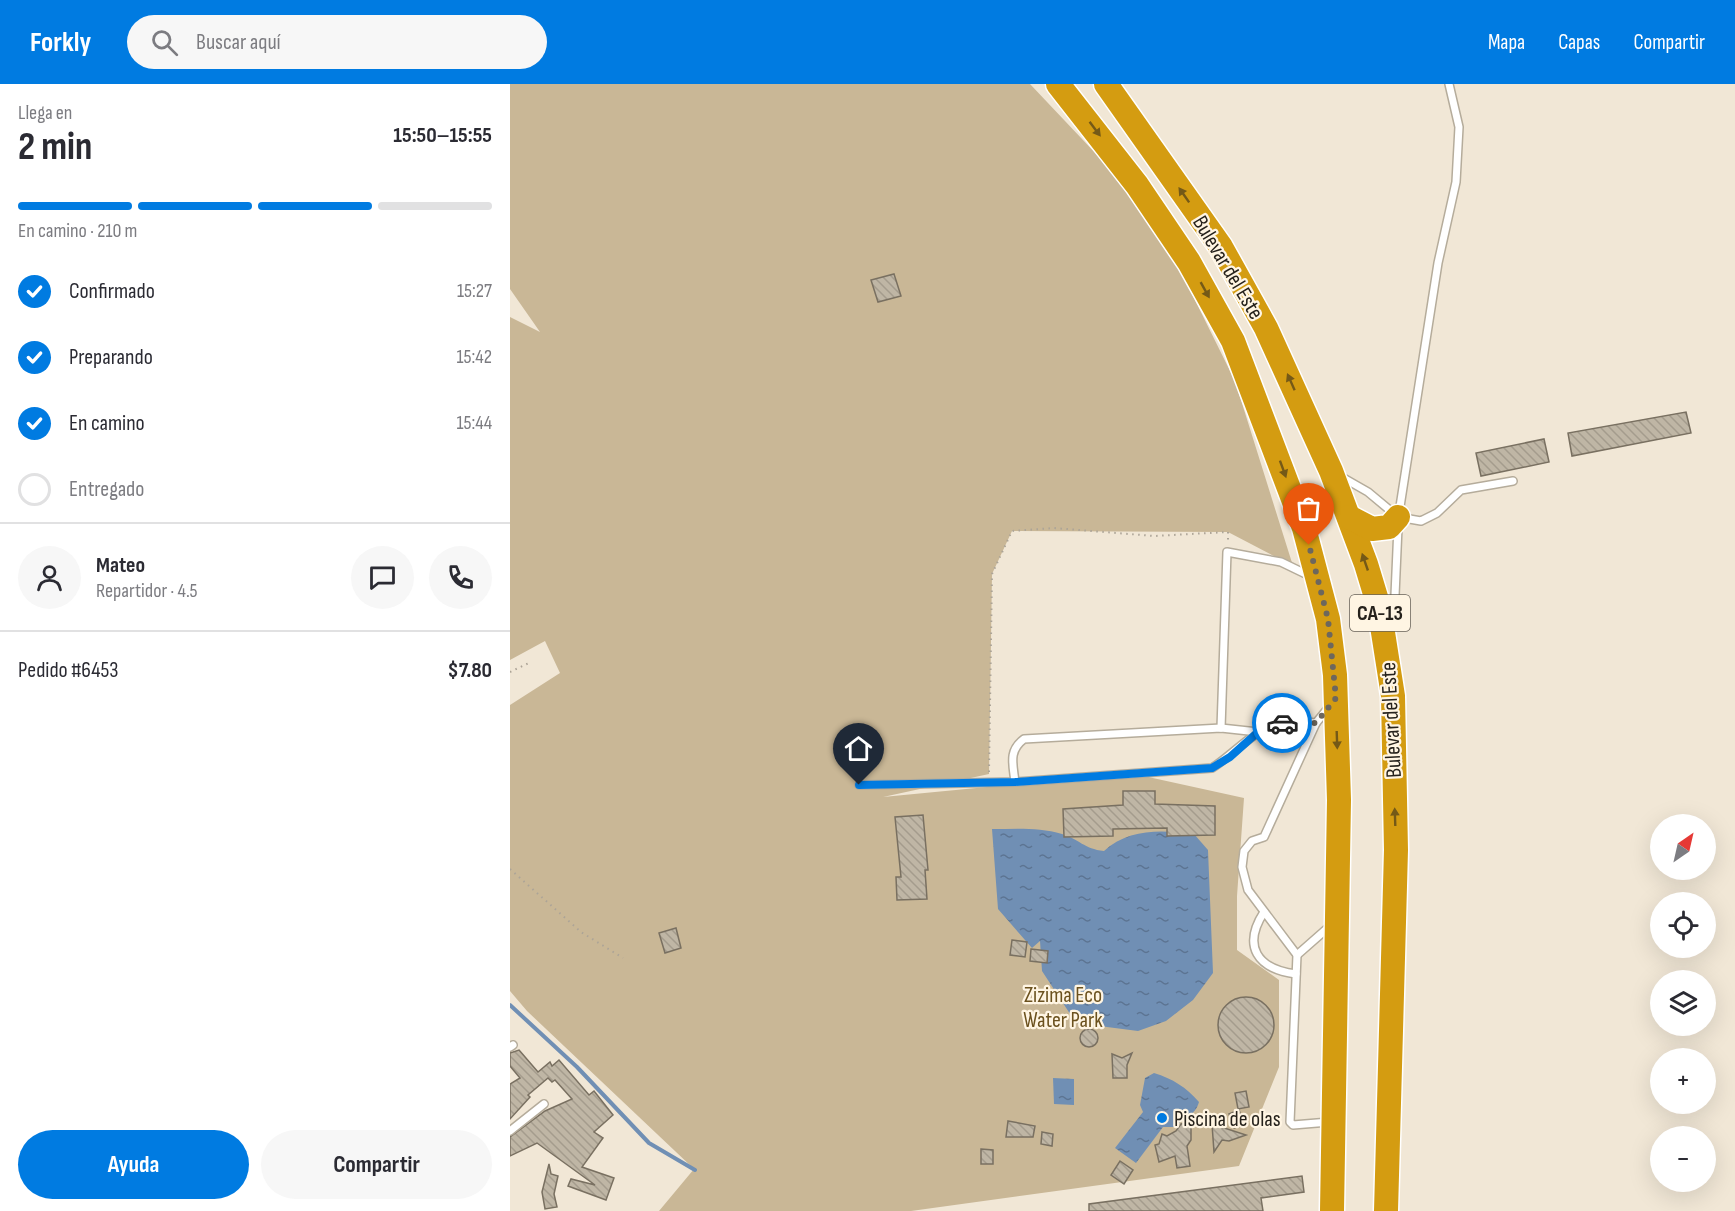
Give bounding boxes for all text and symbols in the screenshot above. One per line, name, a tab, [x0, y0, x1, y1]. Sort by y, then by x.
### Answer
search box	[127, 15, 547, 69]
text: Forkly	[30, 26, 91, 59]
icon: search	[148, 26, 181, 59]
text: Buscar aquí	[196, 29, 281, 56]
text: Mapa	[1488, 30, 1525, 55]
text: Capas	[1558, 30, 1600, 55]
text: Compartir	[1633, 30, 1705, 55]
text: Llega en	[18, 101, 72, 125]
one-way arrow	[1089, 121, 1101, 137]
text: 15:50–15:55	[393, 122, 492, 149]
text: 2 min	[18, 124, 92, 171]
one-way arrow	[1178, 187, 1190, 203]
street label: Bulevar del Este	[1186, 211, 1269, 325]
text: En camino · 210 m	[18, 219, 137, 243]
icon: check	[18, 275, 51, 308]
text: Confirmado	[69, 278, 155, 305]
text: 15:27	[457, 279, 492, 303]
one-way arrow	[1200, 282, 1210, 299]
icon: check	[18, 341, 51, 374]
text: Preparando	[69, 344, 153, 371]
text: 15:42	[457, 345, 492, 369]
one-way arrow	[1286, 373, 1295, 390]
icon: check	[18, 407, 51, 440]
text: En camino	[69, 410, 145, 437]
text: 15:44	[456, 411, 492, 435]
one-way arrow	[1278, 460, 1288, 478]
text: Entregado	[69, 476, 144, 503]
pin	[1283, 483, 1334, 545]
icon: bag	[1292, 492, 1325, 525]
button: person	[18, 546, 81, 609]
button: chat	[351, 546, 414, 609]
button: phone	[429, 546, 492, 609]
text: Mateo	[96, 552, 145, 579]
one-way arrow	[1360, 553, 1370, 571]
text: Repartidor · 4.5	[96, 579, 198, 603]
road number: CA-13	[1350, 595, 1410, 631]
text: Pedido #6453	[18, 657, 119, 684]
text: $7.80	[447, 657, 492, 684]
street label: Bulevar del Este	[1375, 661, 1408, 779]
courier	[1252, 693, 1312, 753]
icon: car	[1266, 707, 1299, 740]
pin	[833, 723, 884, 785]
one-way arrow	[1333, 731, 1342, 750]
icon: home	[842, 732, 875, 765]
one-way arrow	[1390, 807, 1400, 826]
north arrow	[1650, 814, 1716, 880]
map controls	[1650, 814, 1716, 1192]
button: locate	[1650, 892, 1716, 958]
button: layers	[1650, 970, 1716, 1036]
park label: Zizima Eco Water Park	[1023, 982, 1103, 1034]
button: +	[1650, 1048, 1716, 1114]
place label: Piscina de olas	[1174, 1106, 1281, 1133]
marker: Piscina de olas	[1155, 1111, 1169, 1125]
button: −	[1650, 1126, 1716, 1192]
button: Ayuda	[18, 1130, 249, 1199]
button: Compartir	[261, 1130, 492, 1199]

